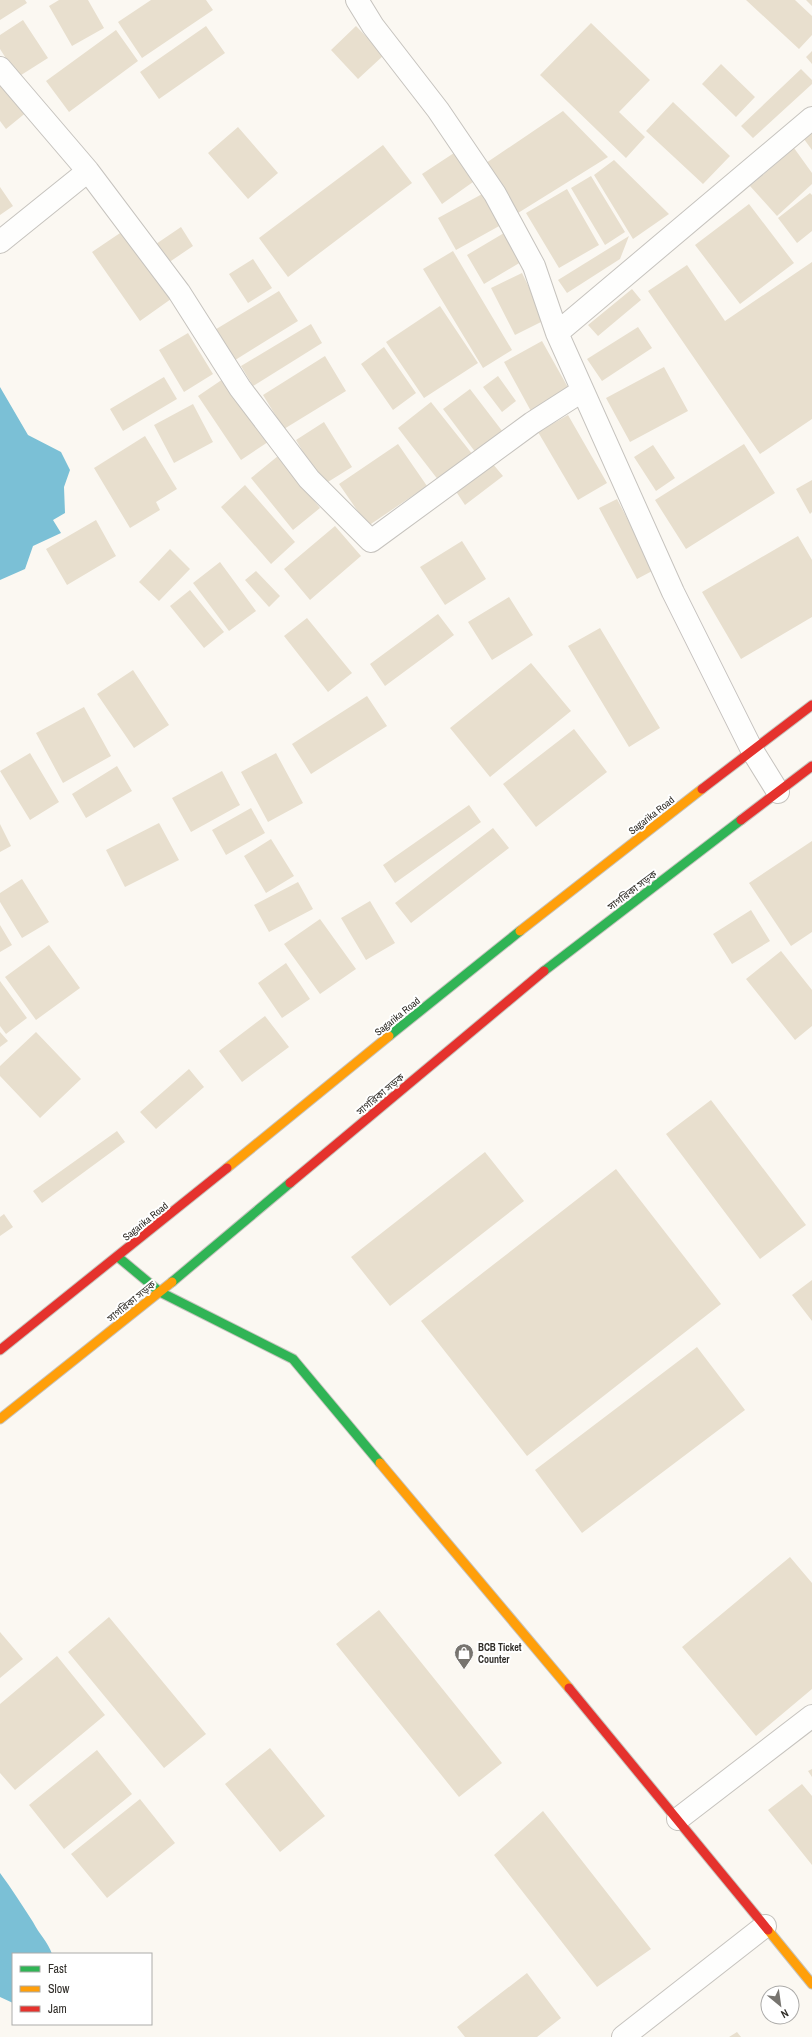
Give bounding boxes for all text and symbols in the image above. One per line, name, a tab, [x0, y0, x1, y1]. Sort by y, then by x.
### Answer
street label: Sagarika Road	[626, 793, 677, 837]
street label: সাগরিকা সড়ক	[604, 867, 660, 914]
street label: Sagarika Road	[372, 994, 423, 1039]
street label: সাগরিকা সড়ক	[353, 1070, 408, 1119]
street label: Sagarika Road	[120, 1199, 171, 1244]
street label: সাগরিকা সড়ক	[104, 1277, 159, 1325]
place label: BCB Ticket Counter	[478, 1641, 522, 1666]
shop icon: BCB Ticket Counter	[453, 1642, 475, 1670]
legend	[12, 1953, 152, 2025]
text: Fast	[48, 1961, 67, 1977]
text: Slow	[48, 1981, 70, 1997]
north arrow	[760, 1985, 800, 2025]
text: Jam	[48, 2001, 67, 2017]
text: N	[779, 2006, 791, 2021]

